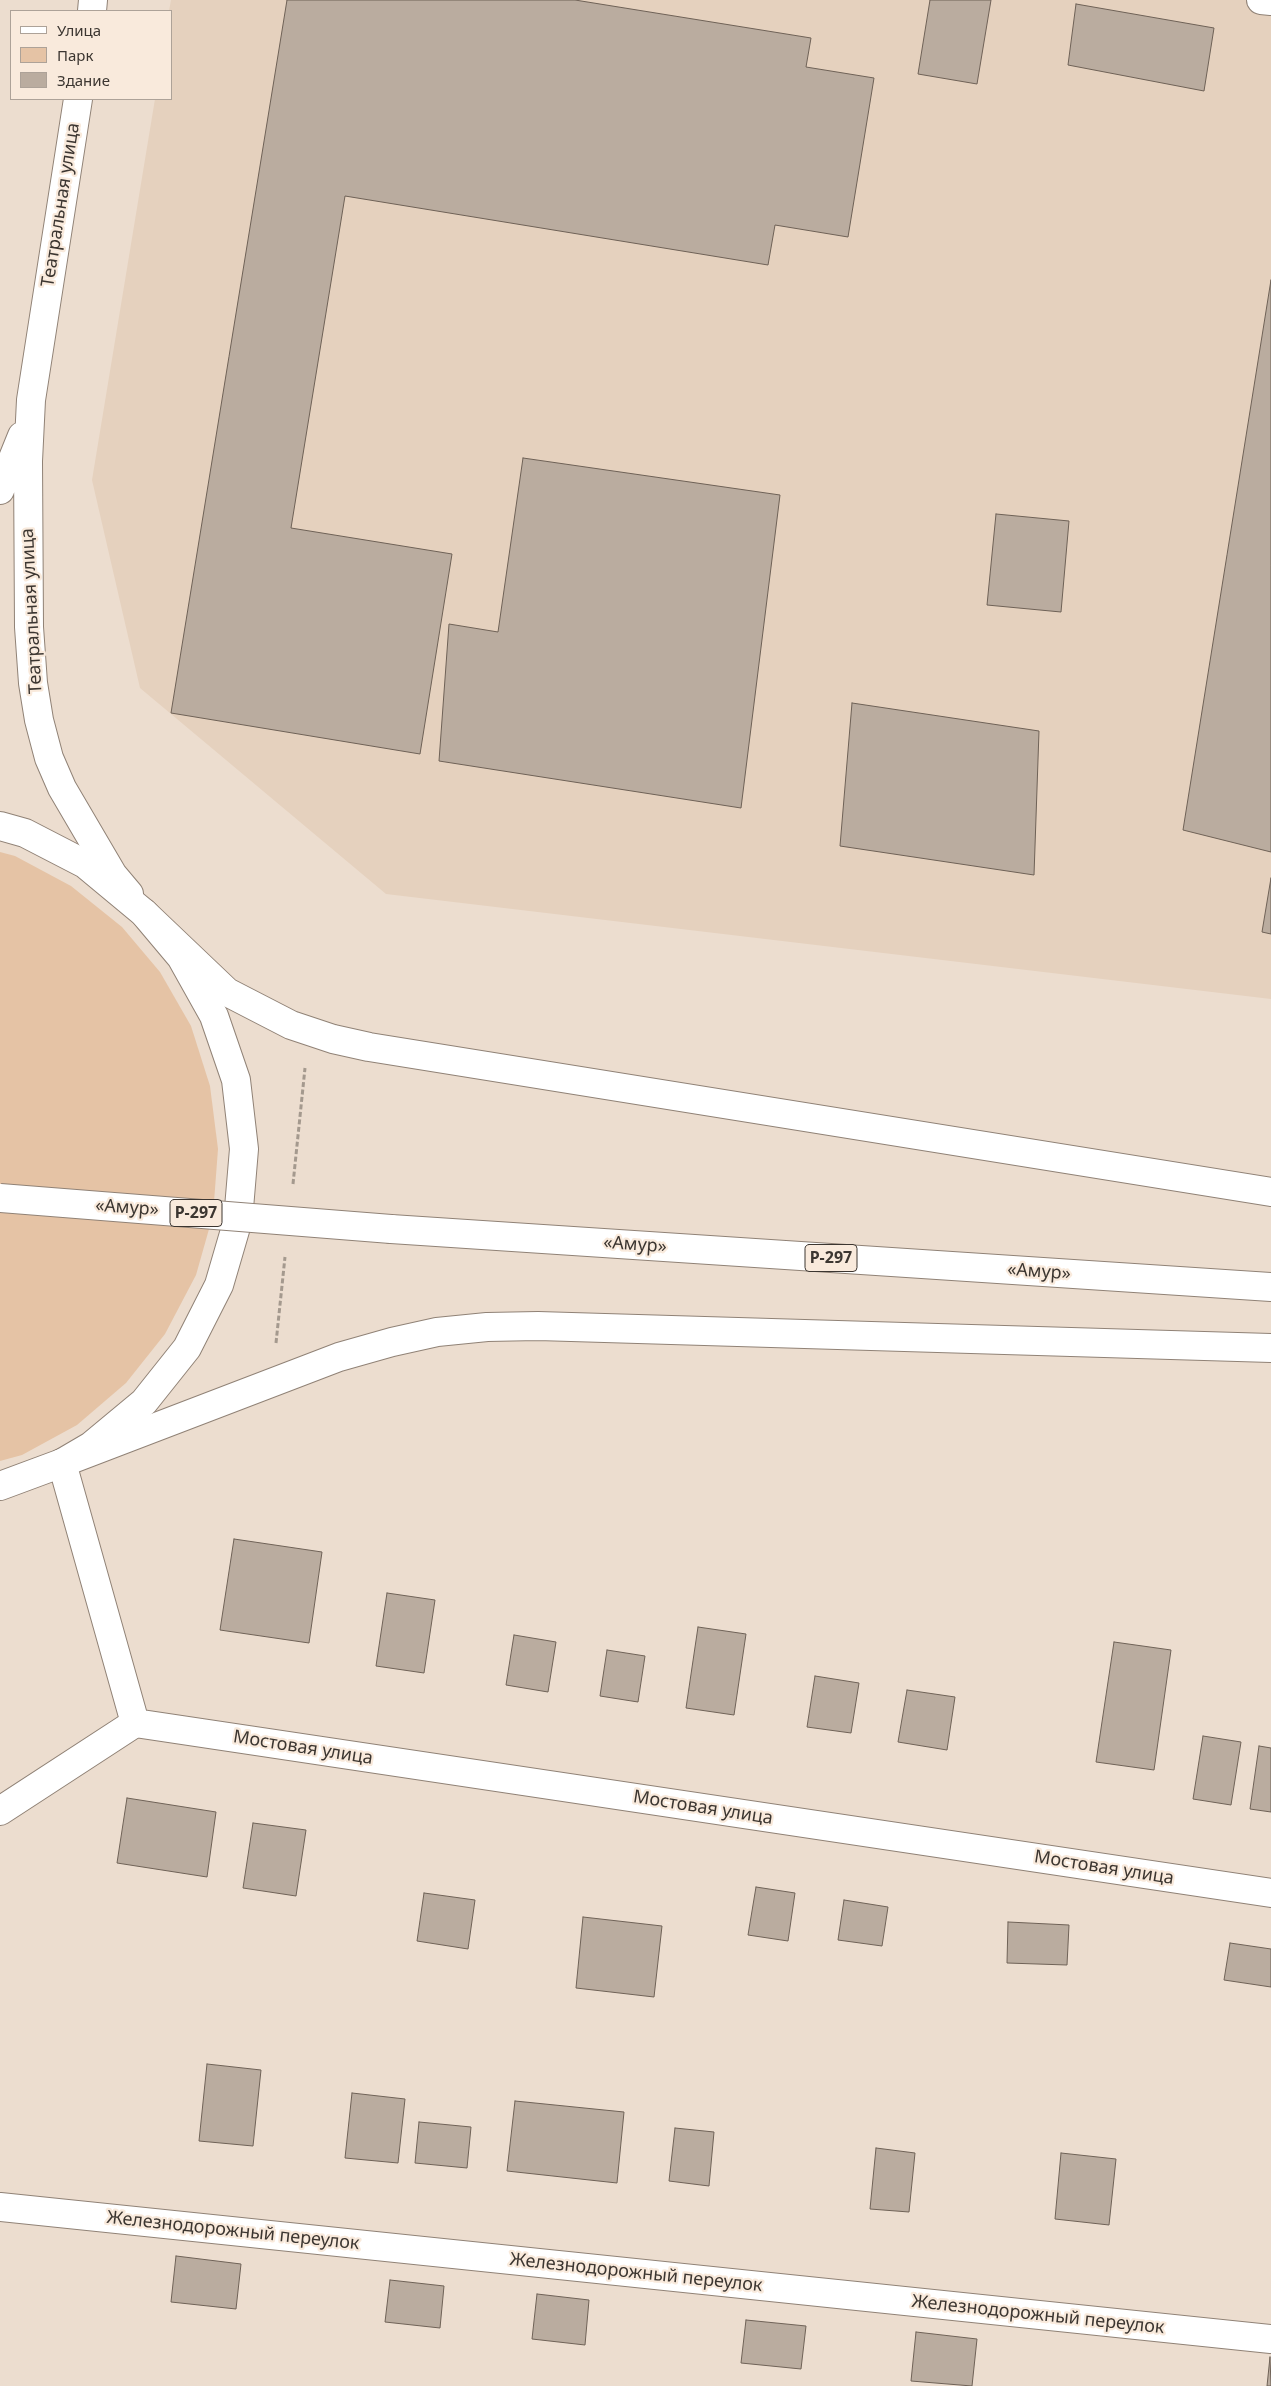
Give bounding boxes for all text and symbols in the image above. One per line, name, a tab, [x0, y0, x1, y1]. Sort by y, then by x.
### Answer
legend	[10, 10, 172, 100]
text: Улица	[57, 20, 101, 40]
text: Парк	[57, 45, 93, 65]
text: Здание	[57, 70, 110, 90]
street label: Театральная улица	[37, 121, 85, 289]
street label: Театральная улица	[17, 528, 47, 694]
street label: «Амур»	[95, 1195, 159, 1221]
road number: Р-297	[170, 1200, 222, 1226]
street label: «Амур»	[603, 1232, 667, 1258]
road number: Р-297	[805, 1244, 857, 1272]
street label: «Амур»	[1007, 1259, 1071, 1285]
street label: Мостовая улица	[232, 1726, 374, 1770]
street label: Мостовая улица	[632, 1786, 774, 1830]
street label: Мостовая улица	[1033, 1846, 1175, 1890]
street label: Железнодорожный переулок	[106, 2207, 360, 2255]
street label: Железнодорожный переулок	[509, 2249, 763, 2297]
street label: Железнодорожный переулок	[911, 2291, 1165, 2339]

